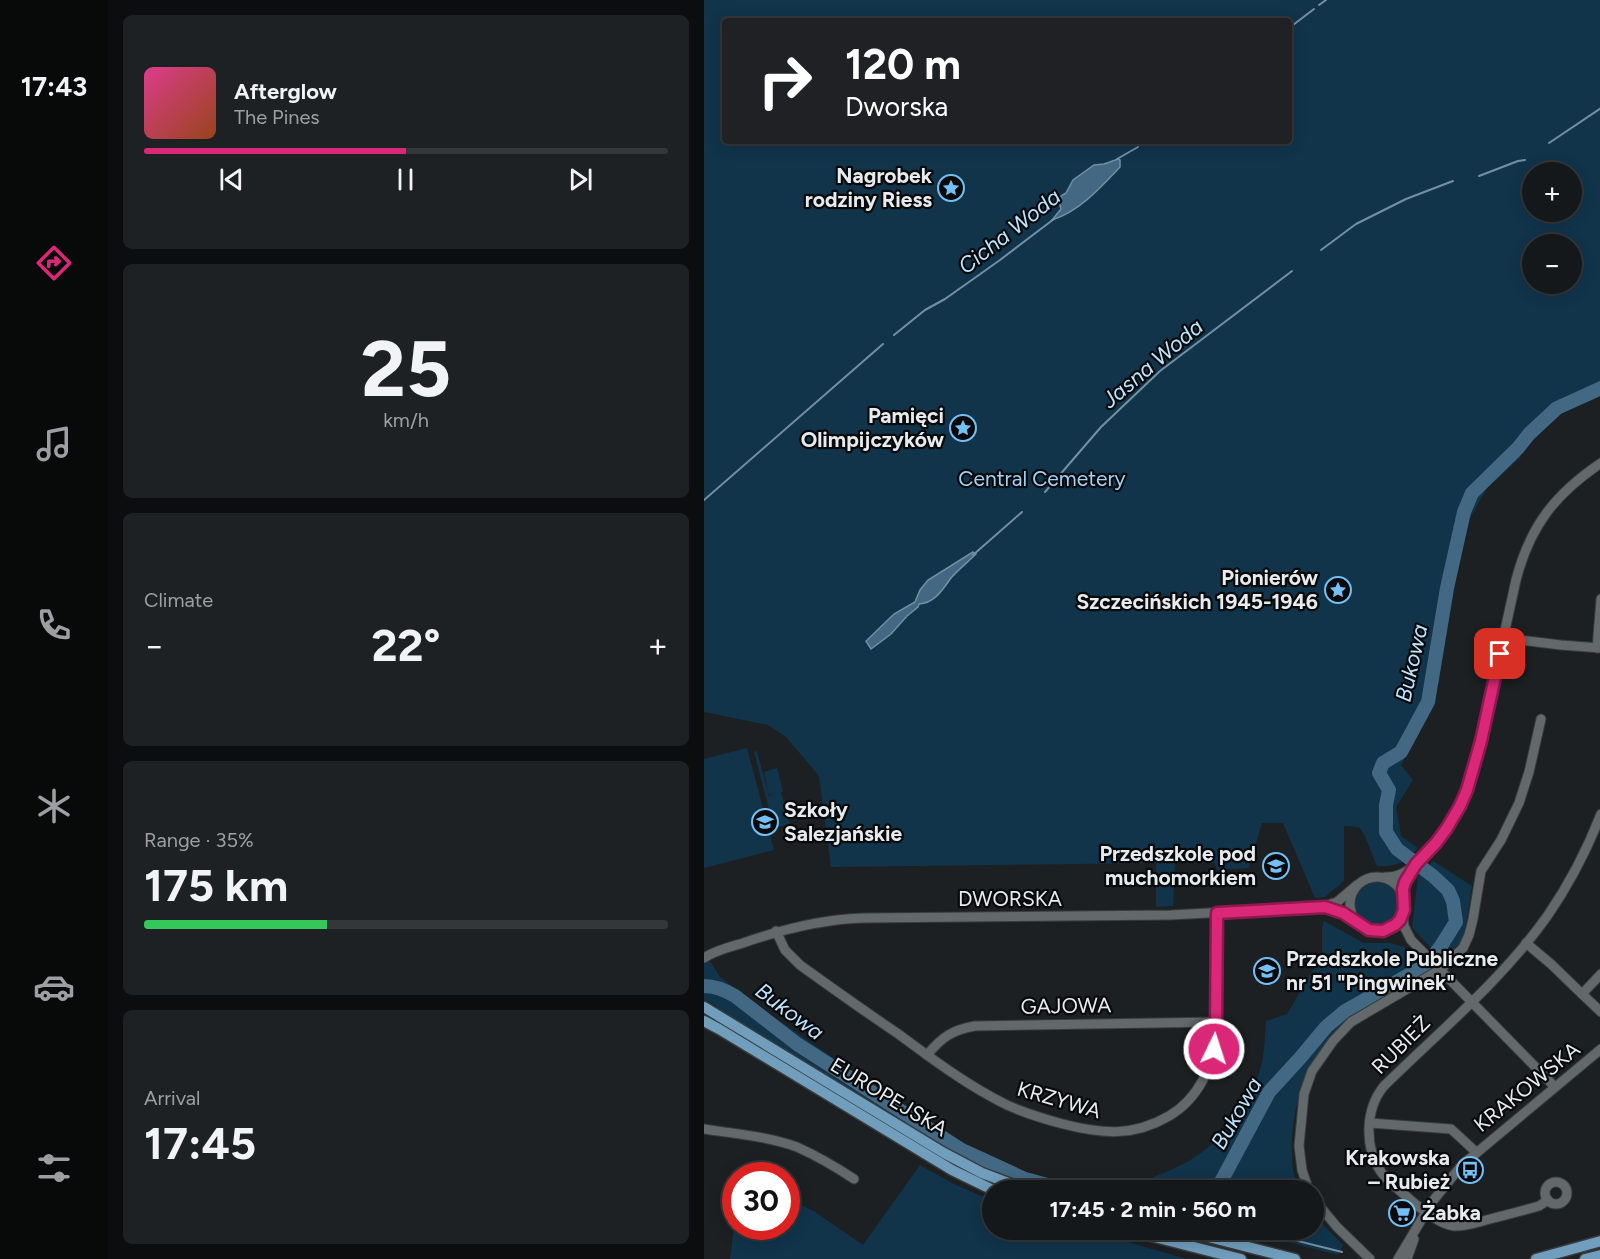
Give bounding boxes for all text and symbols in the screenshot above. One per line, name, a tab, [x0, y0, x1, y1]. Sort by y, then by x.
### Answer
text: 120 m	[845, 39, 961, 90]
icon: right	[746, 42, 824, 120]
text: 17:43	[21, 70, 87, 103]
text: Afterglow	[234, 78, 337, 105]
text: Dworska	[845, 90, 948, 123]
text: The Pines	[234, 105, 320, 129]
map controls	[1522, 162, 1582, 294]
button: +	[1522, 162, 1582, 222]
icon: previous	[215, 163, 248, 196]
icon: pause	[389, 163, 422, 196]
icon: next	[564, 163, 597, 196]
place label: Nagrobek rodziny Riess	[805, 163, 933, 212]
place icon: Nagrobek rodziny Riess	[936, 173, 966, 203]
water label: Cicha Woda	[953, 183, 1066, 280]
button: −	[1522, 234, 1582, 294]
icon: directions	[33, 242, 75, 284]
water label: Jasna Woda	[1095, 313, 1209, 414]
text: 25	[361, 322, 451, 416]
place label: Pamięci Olimpijczyków	[801, 403, 944, 452]
text: km/h	[383, 408, 429, 432]
place icon: Pamięci Olimpijczyków	[948, 413, 978, 443]
icon: music	[33, 423, 75, 465]
park label: Central Cemetery	[958, 466, 1126, 491]
place label: Pionierów Szczecińskich 1945-1946	[1077, 565, 1318, 614]
place icon: Pionierów Szczecińskich 1945-1946	[1323, 575, 1353, 605]
text: Climate	[144, 588, 213, 612]
icon: phone	[33, 604, 75, 646]
text: 22°	[371, 618, 441, 672]
water label: Bukowa	[1389, 622, 1433, 704]
text: −	[144, 626, 165, 665]
text: +	[647, 626, 668, 665]
pin	[1474, 628, 1525, 679]
icon: arrive	[1483, 637, 1516, 670]
icon: climate	[33, 785, 75, 827]
place label: Szkoły Salezjańskie	[784, 797, 903, 846]
school or university icon: Szkoły Salezjańskie	[750, 807, 780, 837]
text: Range · 35%	[144, 828, 254, 852]
place label: Przedszkole pod muchomorkiem	[1099, 841, 1256, 890]
school or university icon: Przedszkole pod muchomorkiem	[1261, 851, 1291, 881]
text: 175 km	[144, 858, 288, 912]
street label: DWORSKA	[958, 886, 1062, 911]
place label: Przedszkole Publiczne nr 51 "Pingwinek"	[1286, 946, 1498, 995]
school or university icon: Przedszkole Publiczne nr 51 "Pingwinek"	[1252, 956, 1282, 986]
icon: car	[33, 966, 75, 1008]
water label: Bukowa	[750, 977, 829, 1046]
street label: GAJOWA	[1020, 992, 1112, 1019]
street label: RUBIEŻ	[1366, 1010, 1435, 1079]
position arrow	[1182, 1017, 1246, 1081]
street label: KRAKOWSKA	[1469, 1036, 1585, 1137]
street label: EUROPEJSKA	[826, 1052, 952, 1141]
water label: Bukowa	[1205, 1072, 1268, 1154]
street label: KRZYWA	[1014, 1076, 1104, 1123]
text: Arrival	[144, 1086, 200, 1110]
text: 17:45	[144, 1116, 256, 1170]
place label: Krakowska – Rubież	[1345, 1145, 1450, 1194]
icon: filters	[33, 1147, 75, 1189]
bus stop icon: Krakowska – Rubież	[1455, 1155, 1485, 1185]
speed limit sign: 30	[722, 1162, 800, 1240]
text: 17:45 · 2 min · 560 m	[1050, 1196, 1256, 1223]
supermarket icon: Żabka	[1387, 1198, 1417, 1228]
place label: Żabka	[1422, 1200, 1481, 1225]

